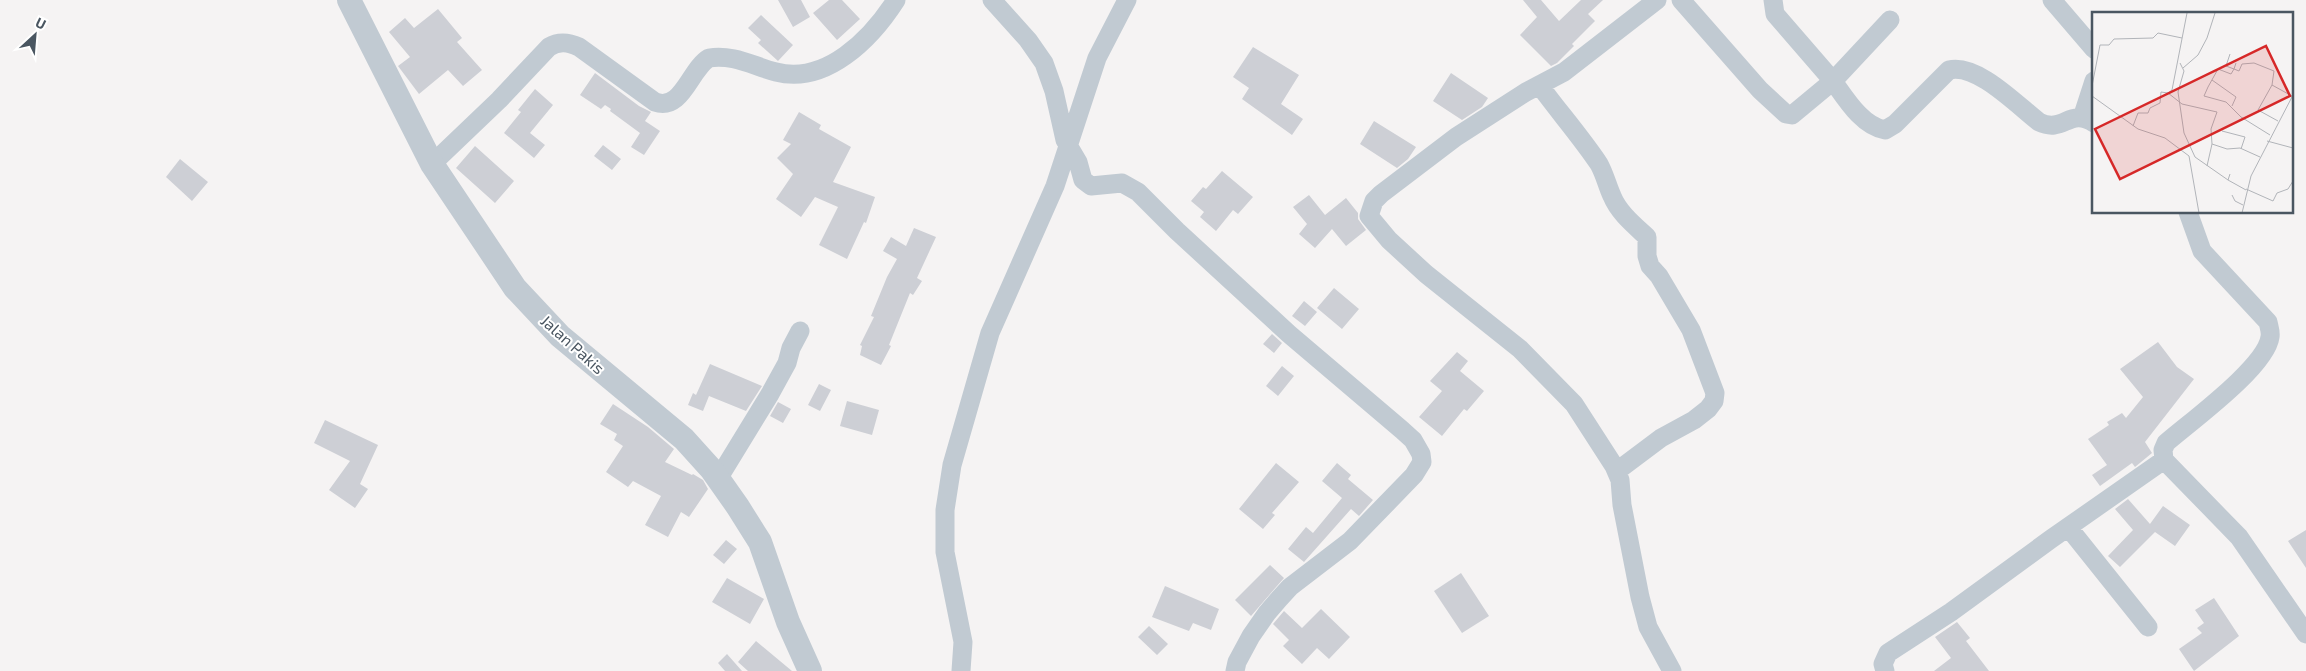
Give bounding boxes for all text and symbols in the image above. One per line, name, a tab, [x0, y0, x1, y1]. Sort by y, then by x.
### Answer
north arrow	[10, 10, 60, 60]
inset map	[2092, 12, 2294, 214]
text: U	[33, 13, 49, 33]
street label: Jalan Pakis	[537, 310, 609, 378]

